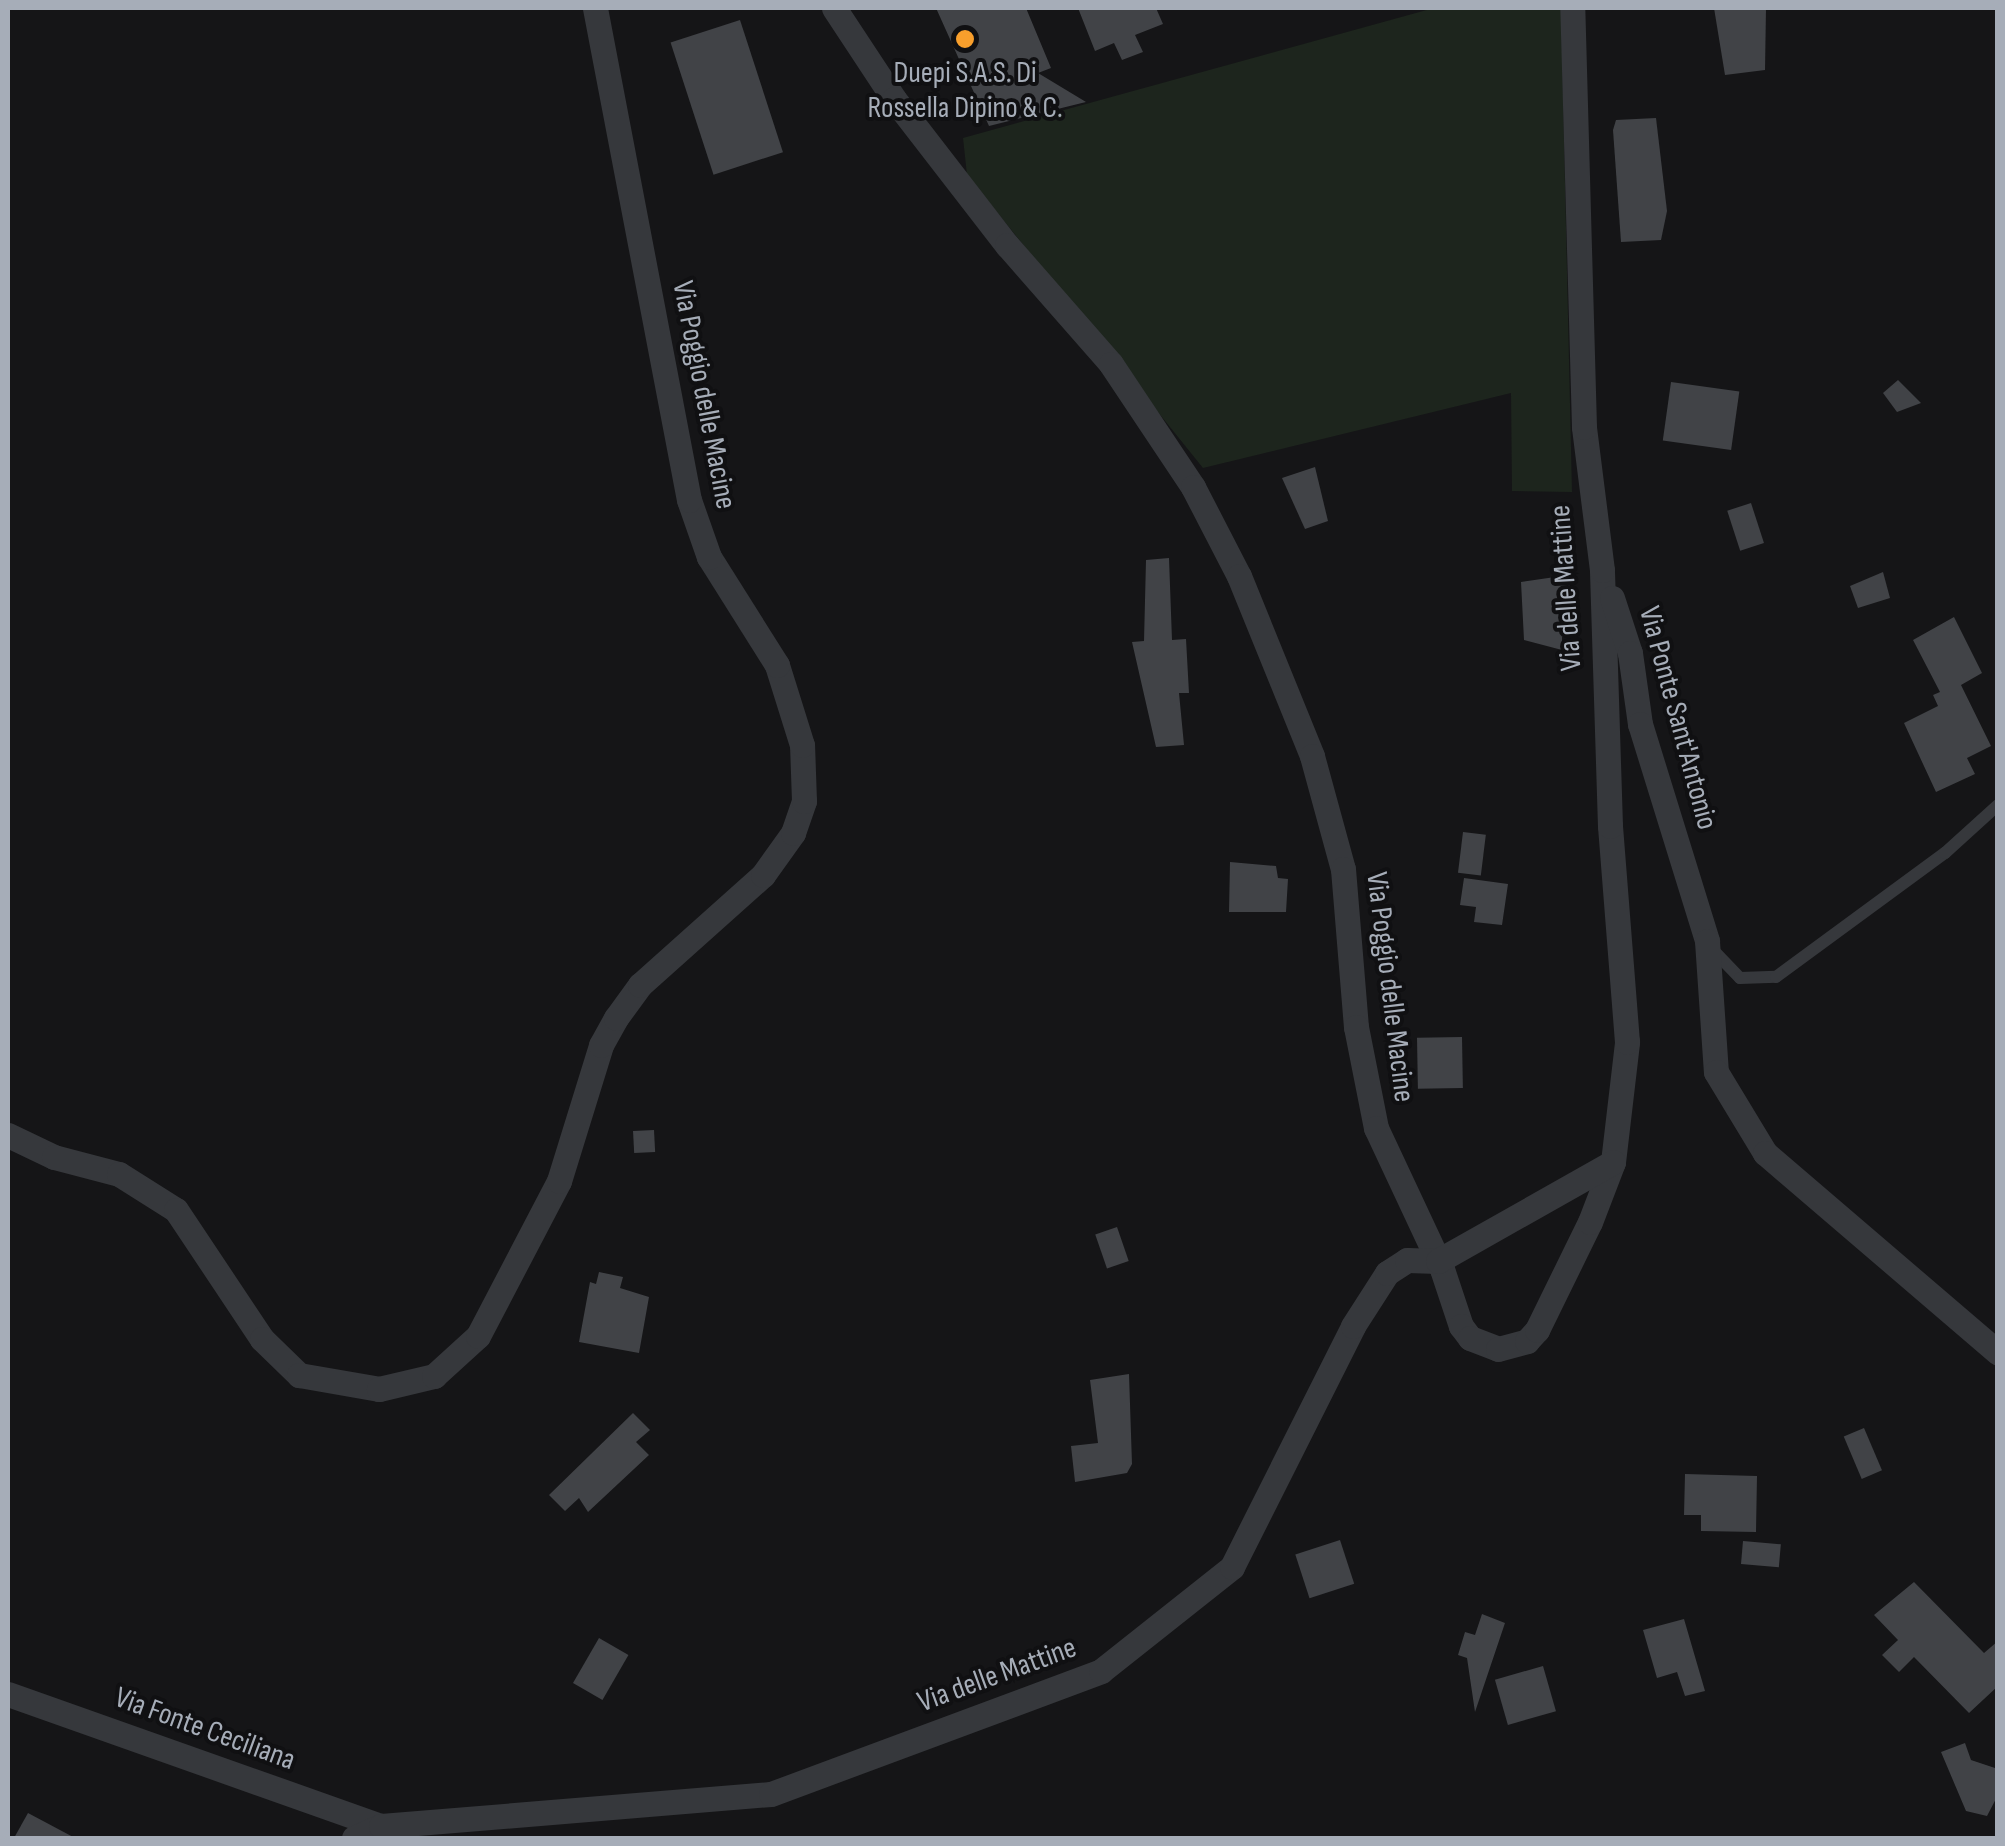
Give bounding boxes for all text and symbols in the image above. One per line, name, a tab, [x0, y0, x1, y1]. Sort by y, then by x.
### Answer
marker: Duepi S.A.S. Di Rossella Dipino & C.	[954, 28, 976, 50]
place label: Duepi S.A.S. Di Rossella Dipino & C.	[867, 55, 1063, 126]
street label: Via Poggio delle Macine	[664, 278, 744, 512]
street label: Via delle Mattine	[1542, 504, 1590, 672]
street label: Via Ponte Sant'Antonio	[1631, 603, 1725, 833]
street label: Via Poggio delle Macine	[1358, 870, 1422, 1104]
street label: Via delle Mattine	[913, 1630, 1081, 1720]
street label: Via Fonte Ceciliana	[110, 1680, 300, 1778]

